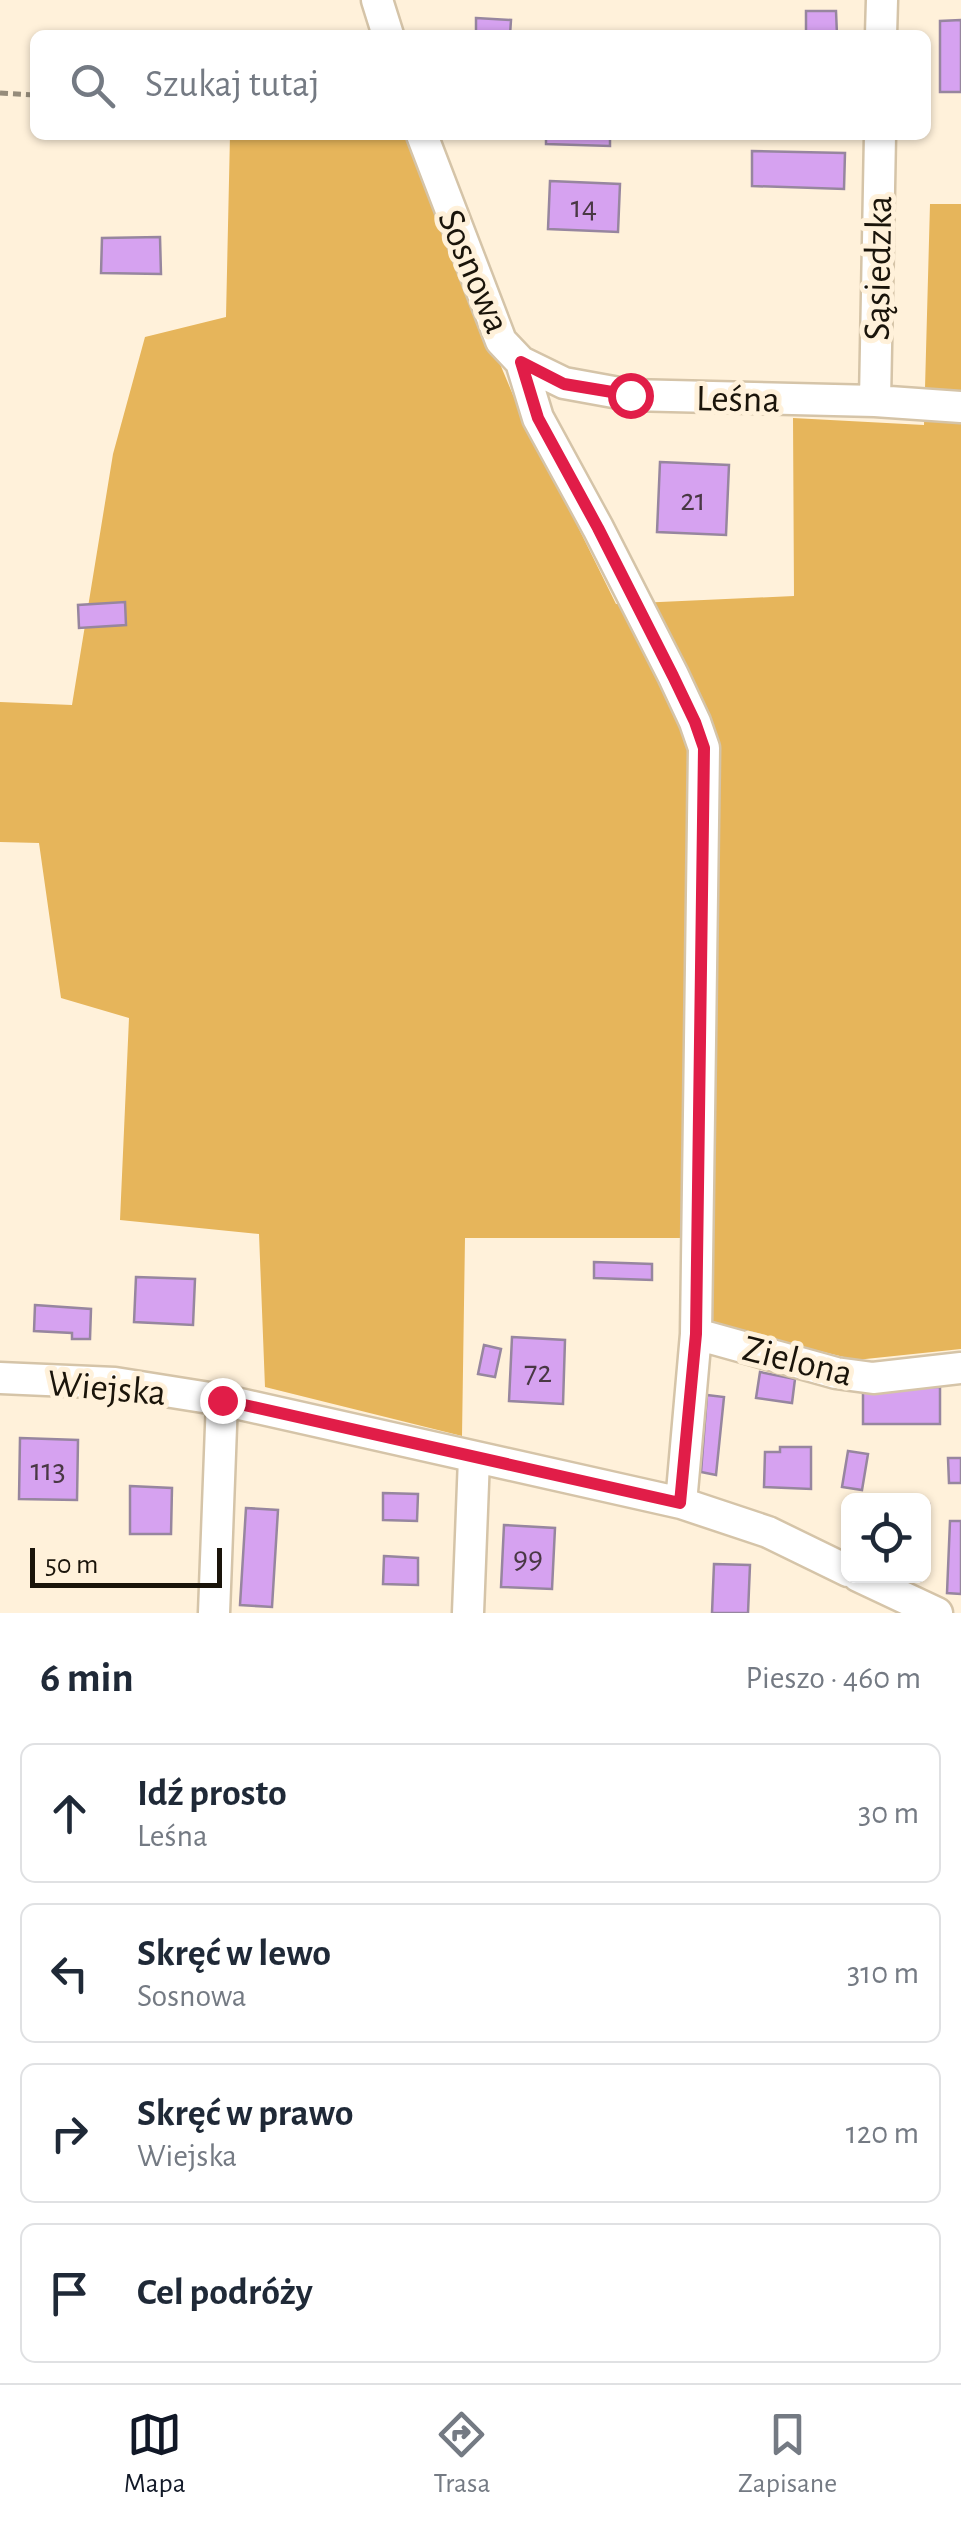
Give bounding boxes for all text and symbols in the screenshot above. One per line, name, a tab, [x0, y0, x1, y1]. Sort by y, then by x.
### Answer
search box	[30, 30, 931, 140]
icon: search	[65, 58, 120, 113]
text: Szukaj tutaj	[145, 66, 320, 104]
house number: 14	[571, 191, 597, 223]
street label: Sąsiedzka	[859, 195, 899, 341]
street label: Sosnowa	[430, 204, 516, 339]
route start	[608, 373, 654, 419]
street label: Leśna	[696, 380, 780, 420]
house number: 21	[680, 484, 706, 516]
street label: Zielona	[739, 1330, 856, 1394]
house number: 72	[524, 1356, 552, 1388]
street label: Wiejska	[46, 1365, 168, 1413]
route end	[200, 1378, 246, 1424]
house number: 113	[30, 1454, 66, 1486]
map controls	[841, 1493, 931, 1583]
button: locate	[841, 1493, 931, 1583]
house number: 99	[513, 1542, 543, 1574]
scale bar	[30, 1543, 222, 1588]
text: 50 m	[45, 1551, 99, 1579]
text: 6 min	[40, 1657, 134, 1699]
text: Pieszo · 460 m	[745, 1662, 921, 1694]
text: Idź prosto	[137, 1775, 287, 1813]
icon: ahead	[42, 1786, 97, 1841]
text: 30 m	[858, 1797, 919, 1829]
text: Leśna	[137, 1820, 208, 1852]
text: Skręć w lewo	[137, 1935, 331, 1973]
icon: left	[42, 1946, 97, 2001]
text: 310 m	[847, 1957, 919, 1989]
text: Sosnowa	[137, 1980, 247, 2012]
text: Skręć w prawo	[137, 2095, 353, 2133]
icon: right	[42, 2106, 97, 2161]
text: 120 m	[846, 2117, 919, 2149]
text: Wiejska	[137, 2140, 237, 2172]
icon: arrive	[42, 2266, 97, 2321]
text: Cel podróży	[137, 2274, 313, 2312]
tab: Mapa	[124, 2407, 186, 2501]
tab: Trasa	[433, 2407, 490, 2501]
tab: Zapisane	[738, 2407, 837, 2501]

